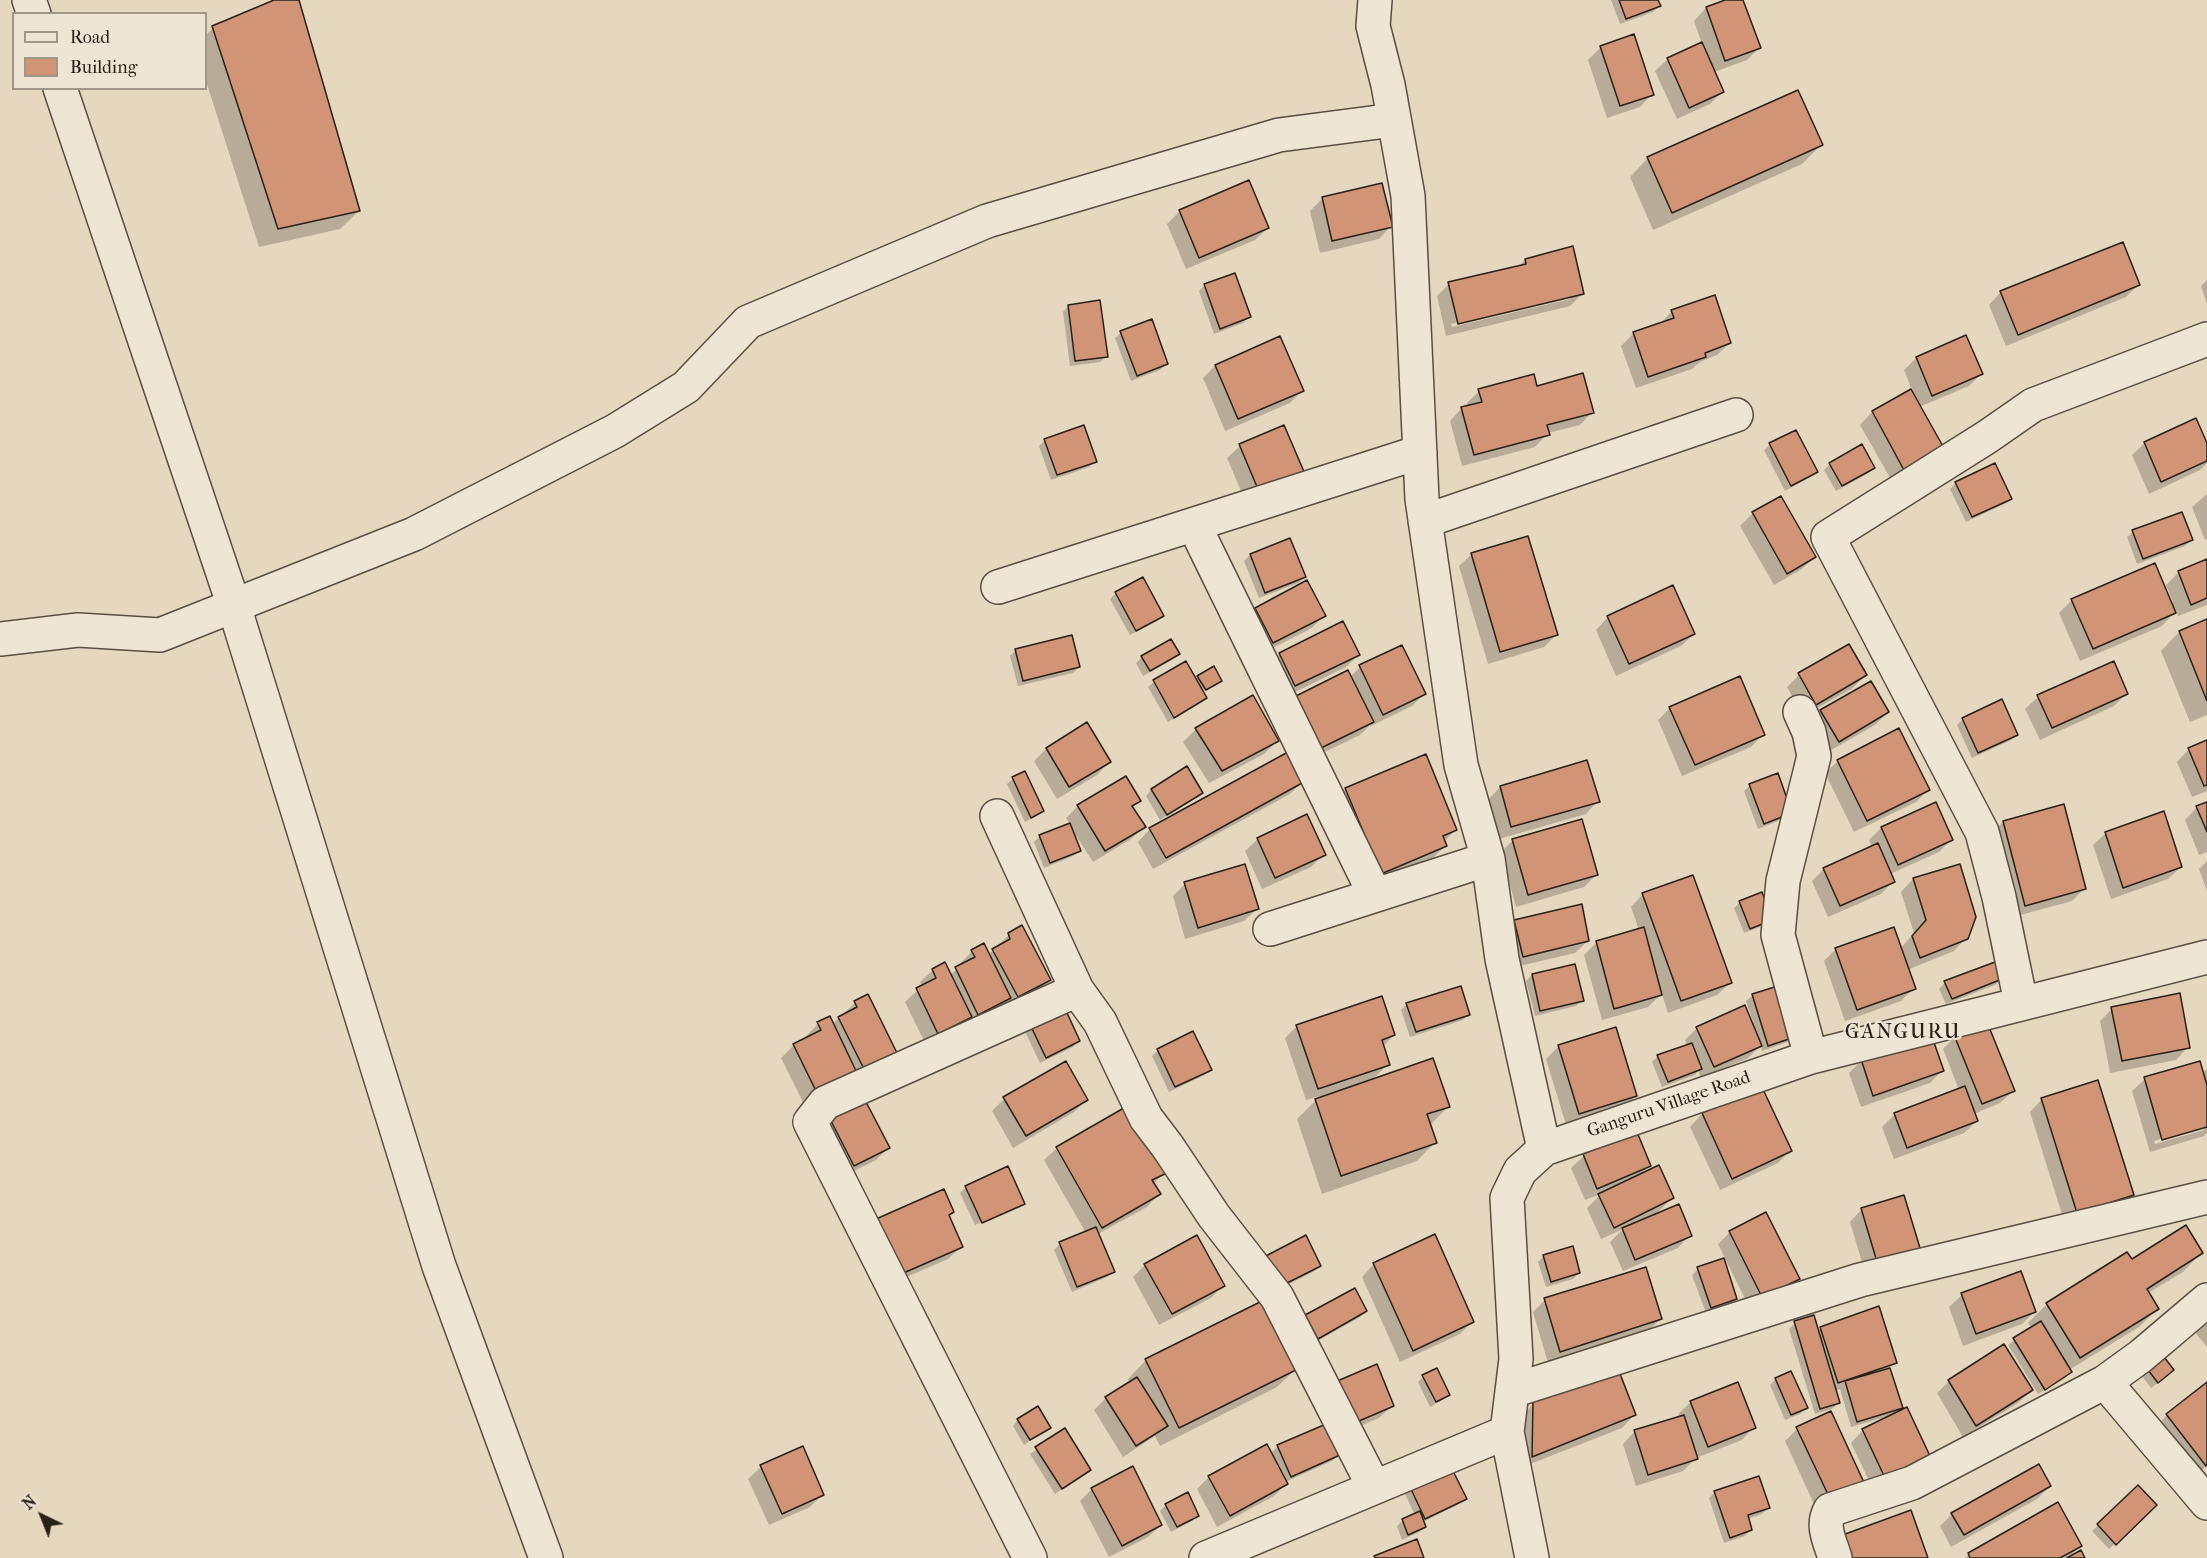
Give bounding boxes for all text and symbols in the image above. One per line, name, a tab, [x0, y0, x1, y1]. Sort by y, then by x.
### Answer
legend	[12, 12, 207, 90]
text: Road	[70, 27, 110, 48]
text: Building	[70, 57, 137, 78]
district label: GANGURU	[1845, 1020, 1961, 1046]
street label: Ganguru Village Road	[1585, 1067, 1753, 1143]
north arrow	[12, 1486, 72, 1546]
text: N	[18, 1491, 40, 1514]

